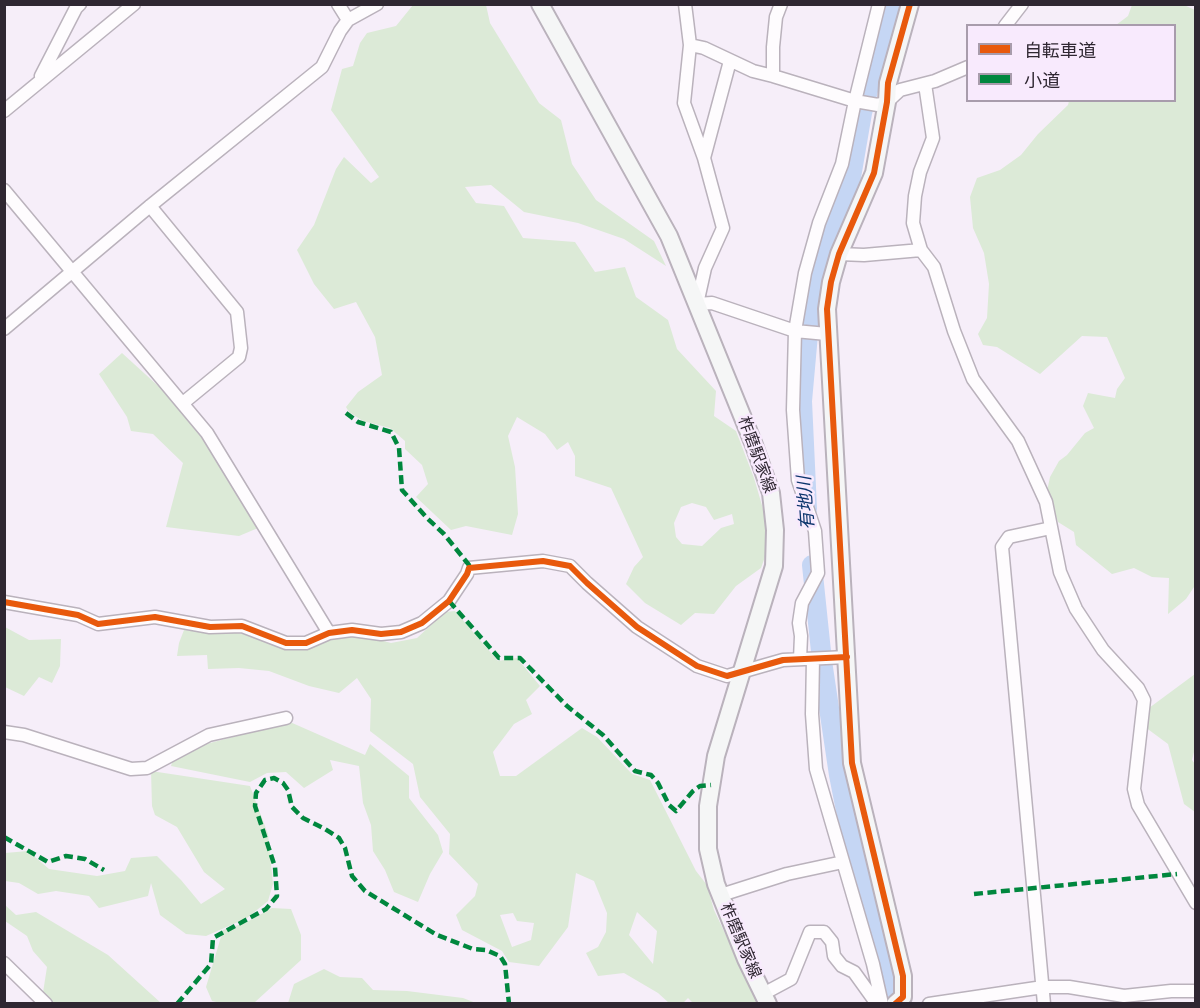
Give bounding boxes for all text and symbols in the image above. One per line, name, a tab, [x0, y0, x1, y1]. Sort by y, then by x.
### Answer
legend	[966, 24, 1176, 102]
text: 自転車道	[1024, 38, 1096, 63]
text: 小道	[1024, 68, 1060, 93]
street label: 柞磨駅家線	[733, 414, 779, 496]
water label: 有地川	[794, 475, 820, 531]
street label: 柞磨駅家線	[716, 900, 764, 982]

